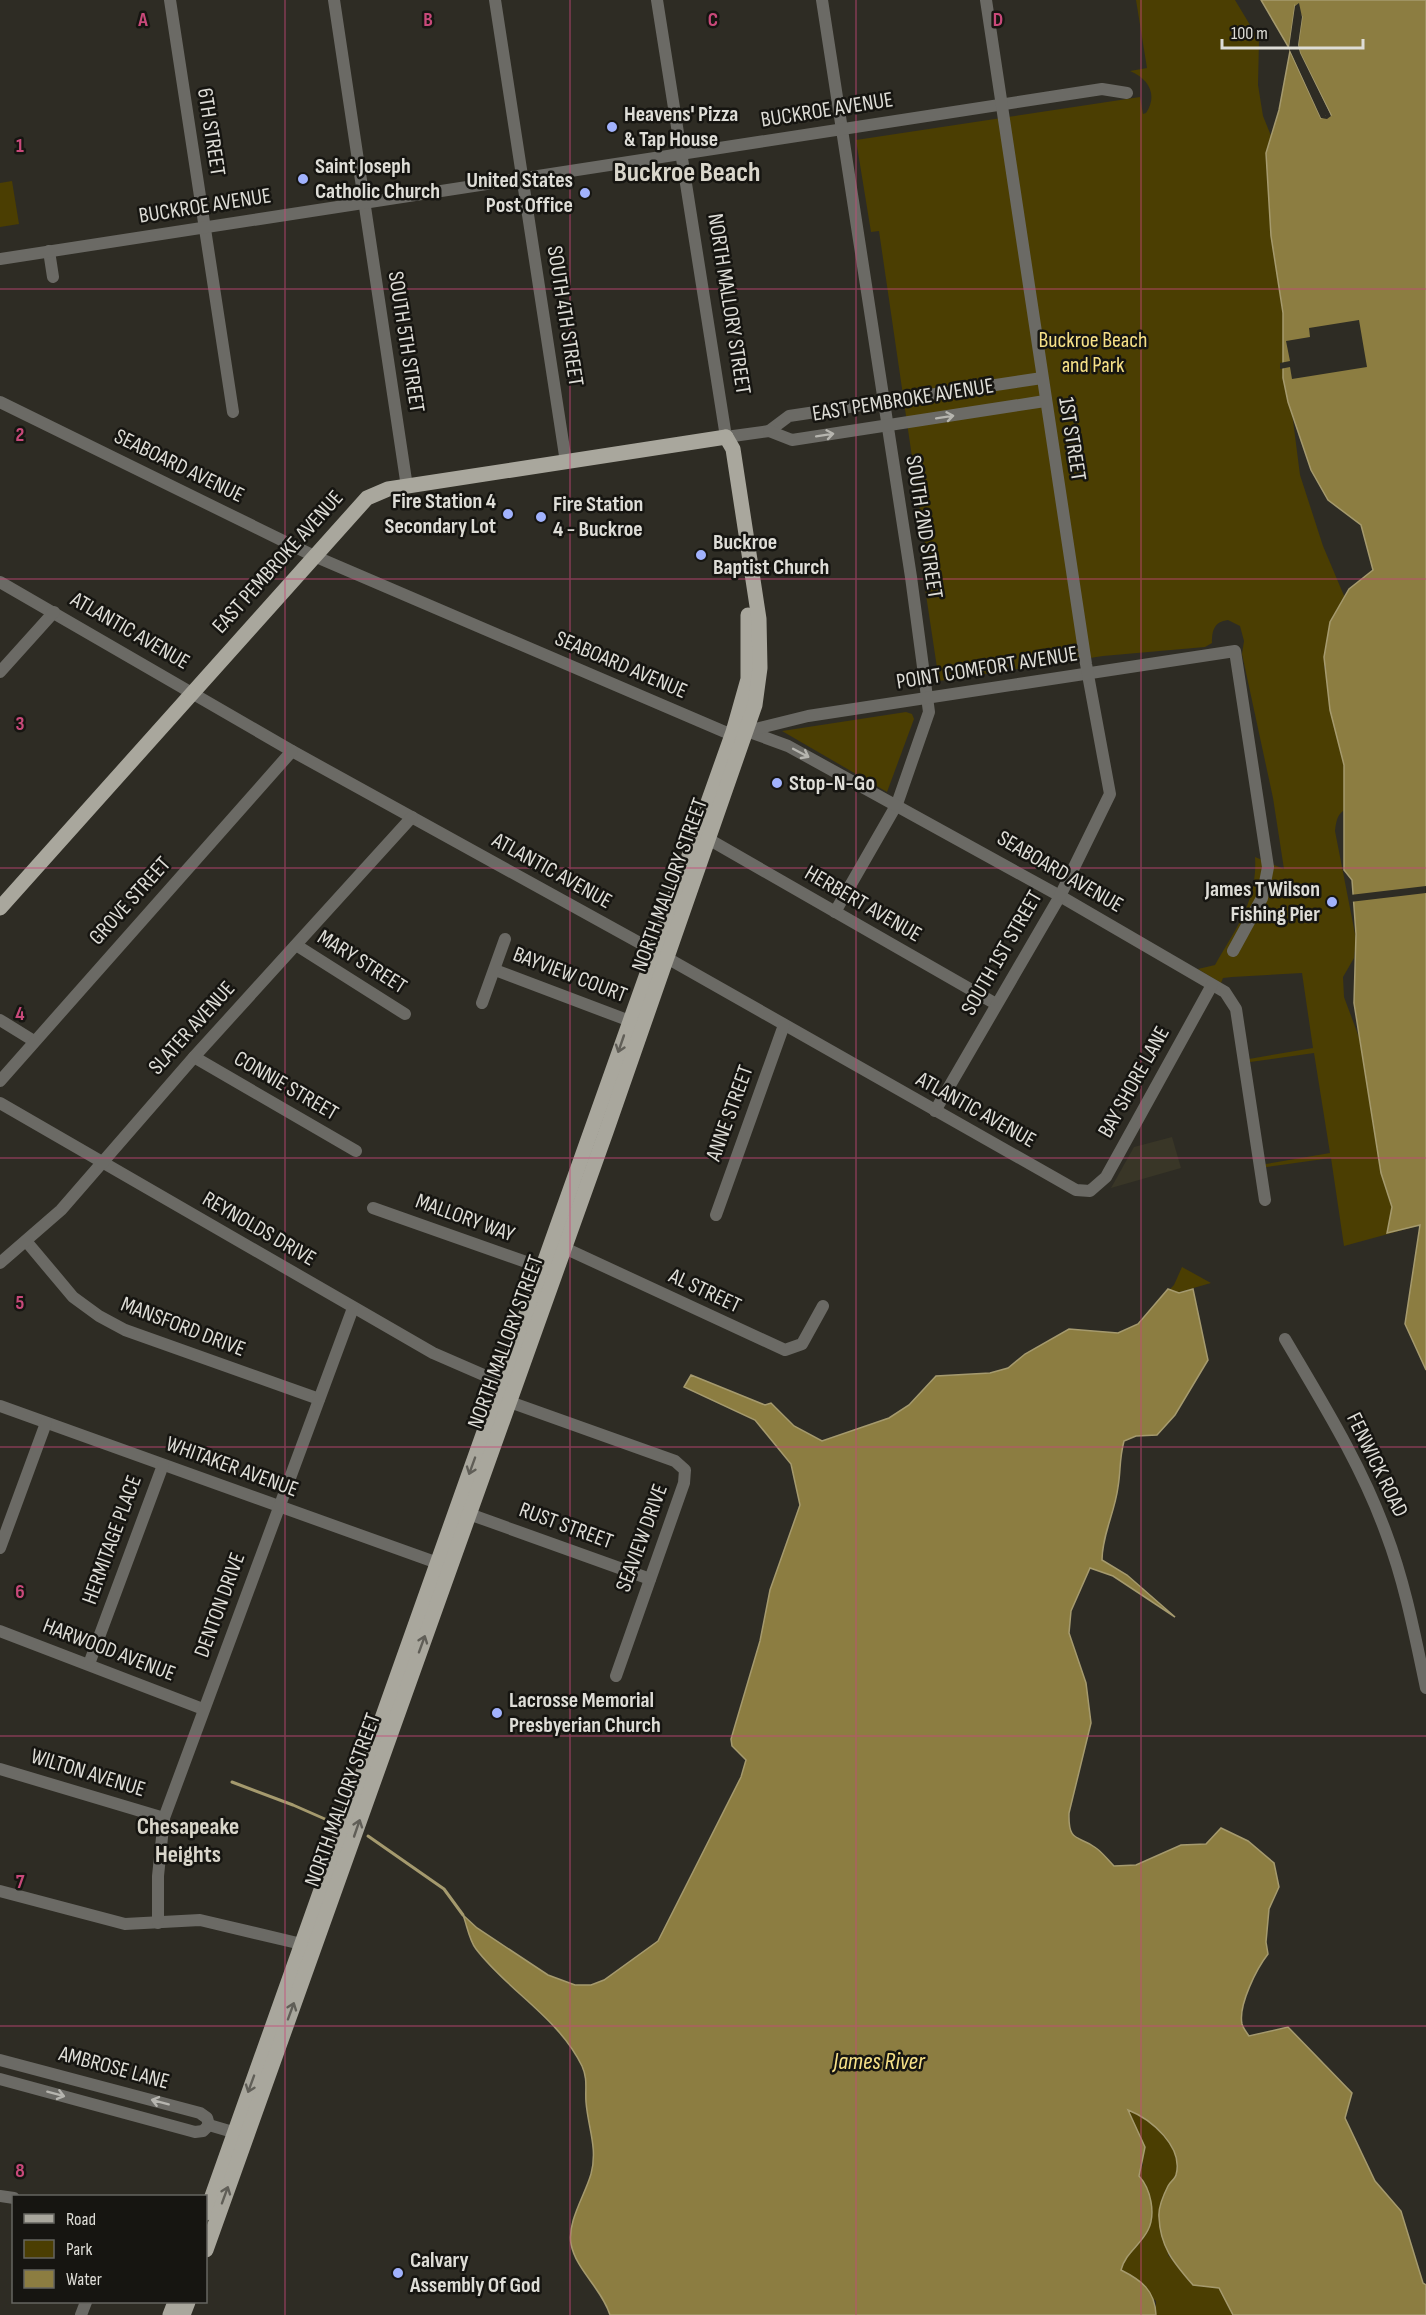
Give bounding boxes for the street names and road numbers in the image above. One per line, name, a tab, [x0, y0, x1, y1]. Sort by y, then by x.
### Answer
street label: 6TH STREET	[191, 86, 231, 178]
street label: BUCKROE AVENUE	[759, 86, 895, 134]
street label: BUCKROE AVENUE	[137, 182, 273, 230]
street label: NORTH MALLORY STREET	[701, 212, 757, 396]
street label: SOUTH 4TH STREET	[541, 244, 589, 388]
street label: SOUTH 5TH STREET	[382, 269, 430, 415]
street label: EAST PEMBROKE AVENUE	[810, 372, 996, 428]
street label: 1ST STREET	[1052, 395, 1092, 483]
street label: SEABOARD AVENUE	[110, 423, 248, 509]
street label: SOUTH 2ND STREET	[899, 453, 949, 601]
street label: EAST PEMBROKE AVENUE	[207, 485, 349, 639]
street label: ATLANTIC AVENUE	[65, 586, 194, 676]
street label: SEABOARD AVENUE	[551, 625, 691, 705]
street label: POINT COMFORT AVENUE	[894, 640, 1080, 696]
street label: NORTH MALLORY STREET	[626, 794, 714, 975]
street label: SEABOARD AVENUE	[992, 825, 1128, 919]
street label: ATLANTIC AVENUE	[486, 826, 617, 915]
street label: GROVE STREET	[83, 851, 177, 951]
street label: HERBERT AVENUE	[800, 860, 926, 948]
street label: SOUTH 1ST STREET	[955, 886, 1049, 1020]
street label: MARY STREET	[312, 924, 412, 1000]
street label: BAYVIEW COURT	[509, 941, 631, 1009]
street label: SLATER AVENUE	[143, 976, 241, 1080]
street label: BAY SHORE LANE	[1092, 1022, 1176, 1142]
street label: CONNIE STREET	[229, 1045, 343, 1127]
street label: ANNE STREET	[700, 1061, 760, 1165]
street label: ATLANTIC AVENUE	[910, 1065, 1041, 1154]
street label: REYNOLDS DRIVE	[197, 1186, 321, 1272]
street label: MALLORY WAY	[412, 1188, 518, 1248]
street label: NORTH MALLORY STREET	[462, 1251, 550, 1432]
street label: AL STREET	[664, 1262, 745, 1319]
street label: MANSFORD DRIVE	[117, 1291, 249, 1363]
street label: FENWICK ROAD	[1340, 1408, 1414, 1522]
street label: WHITAKER AVENUE	[162, 1431, 302, 1503]
street label: HERMITAGE PLACE	[76, 1472, 148, 1608]
street label: SEAVIEW DRIVE	[610, 1480, 674, 1596]
street label: RUST STREET	[515, 1497, 617, 1555]
street label: DENTON DRIVE	[189, 1549, 251, 1661]
street label: HARWOOD AVENUE	[39, 1612, 179, 1688]
street label: NORTH MALLORY STREET	[299, 1709, 387, 1890]
street label: WILTON AVENUE	[27, 1743, 149, 1803]
street label: AMBROSE LANE	[55, 2040, 172, 2096]

